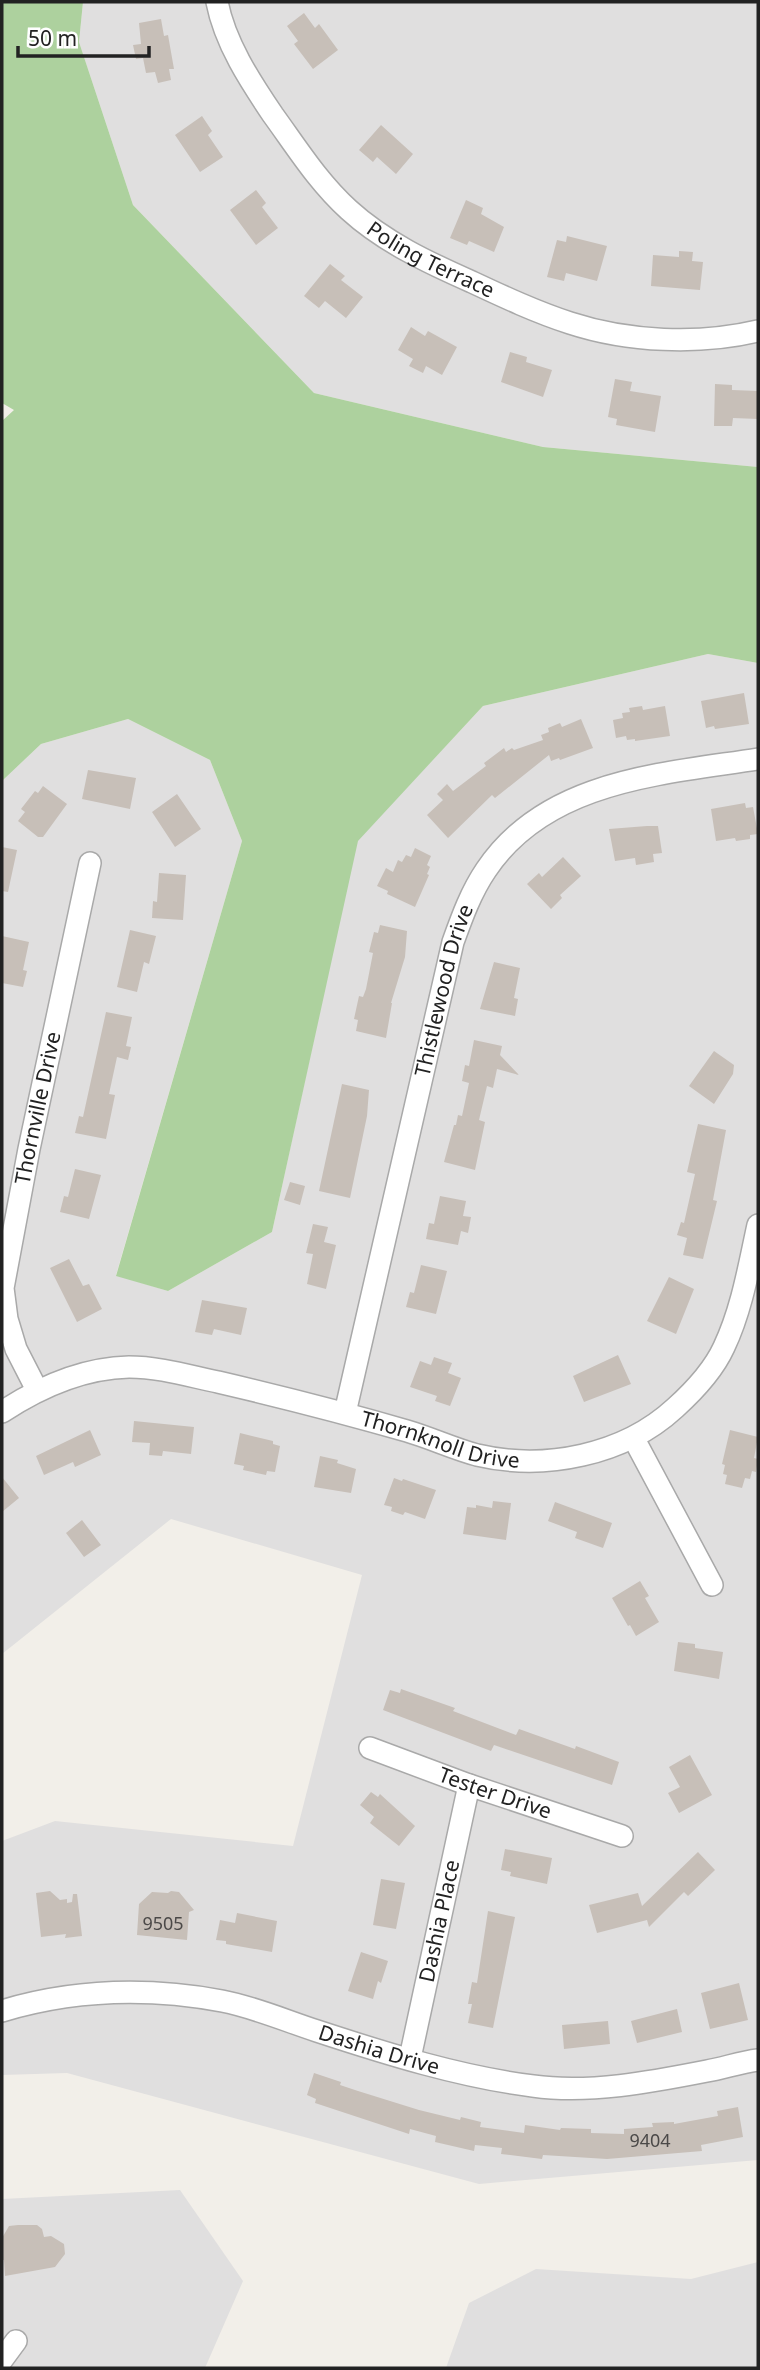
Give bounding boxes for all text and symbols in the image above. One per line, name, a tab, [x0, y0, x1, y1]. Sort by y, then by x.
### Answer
scale bar	[18, 14, 149, 58]
text: 50 m	[28, 24, 77, 52]
street label: Poling Terrace	[361, 214, 499, 304]
street label: Thistlewood Drive	[408, 900, 479, 1079]
street label: Thornville Drive	[8, 1029, 67, 1186]
street label: Thornknoll Drive	[358, 1404, 520, 1474]
street label: Tester Drive	[435, 1760, 556, 1825]
street label: Dashia Place	[412, 1857, 465, 1985]
house number: 9505	[142, 1911, 184, 1935]
street label: Dashia Drive	[315, 2018, 443, 2080]
house number: 9404	[629, 2128, 671, 2152]

